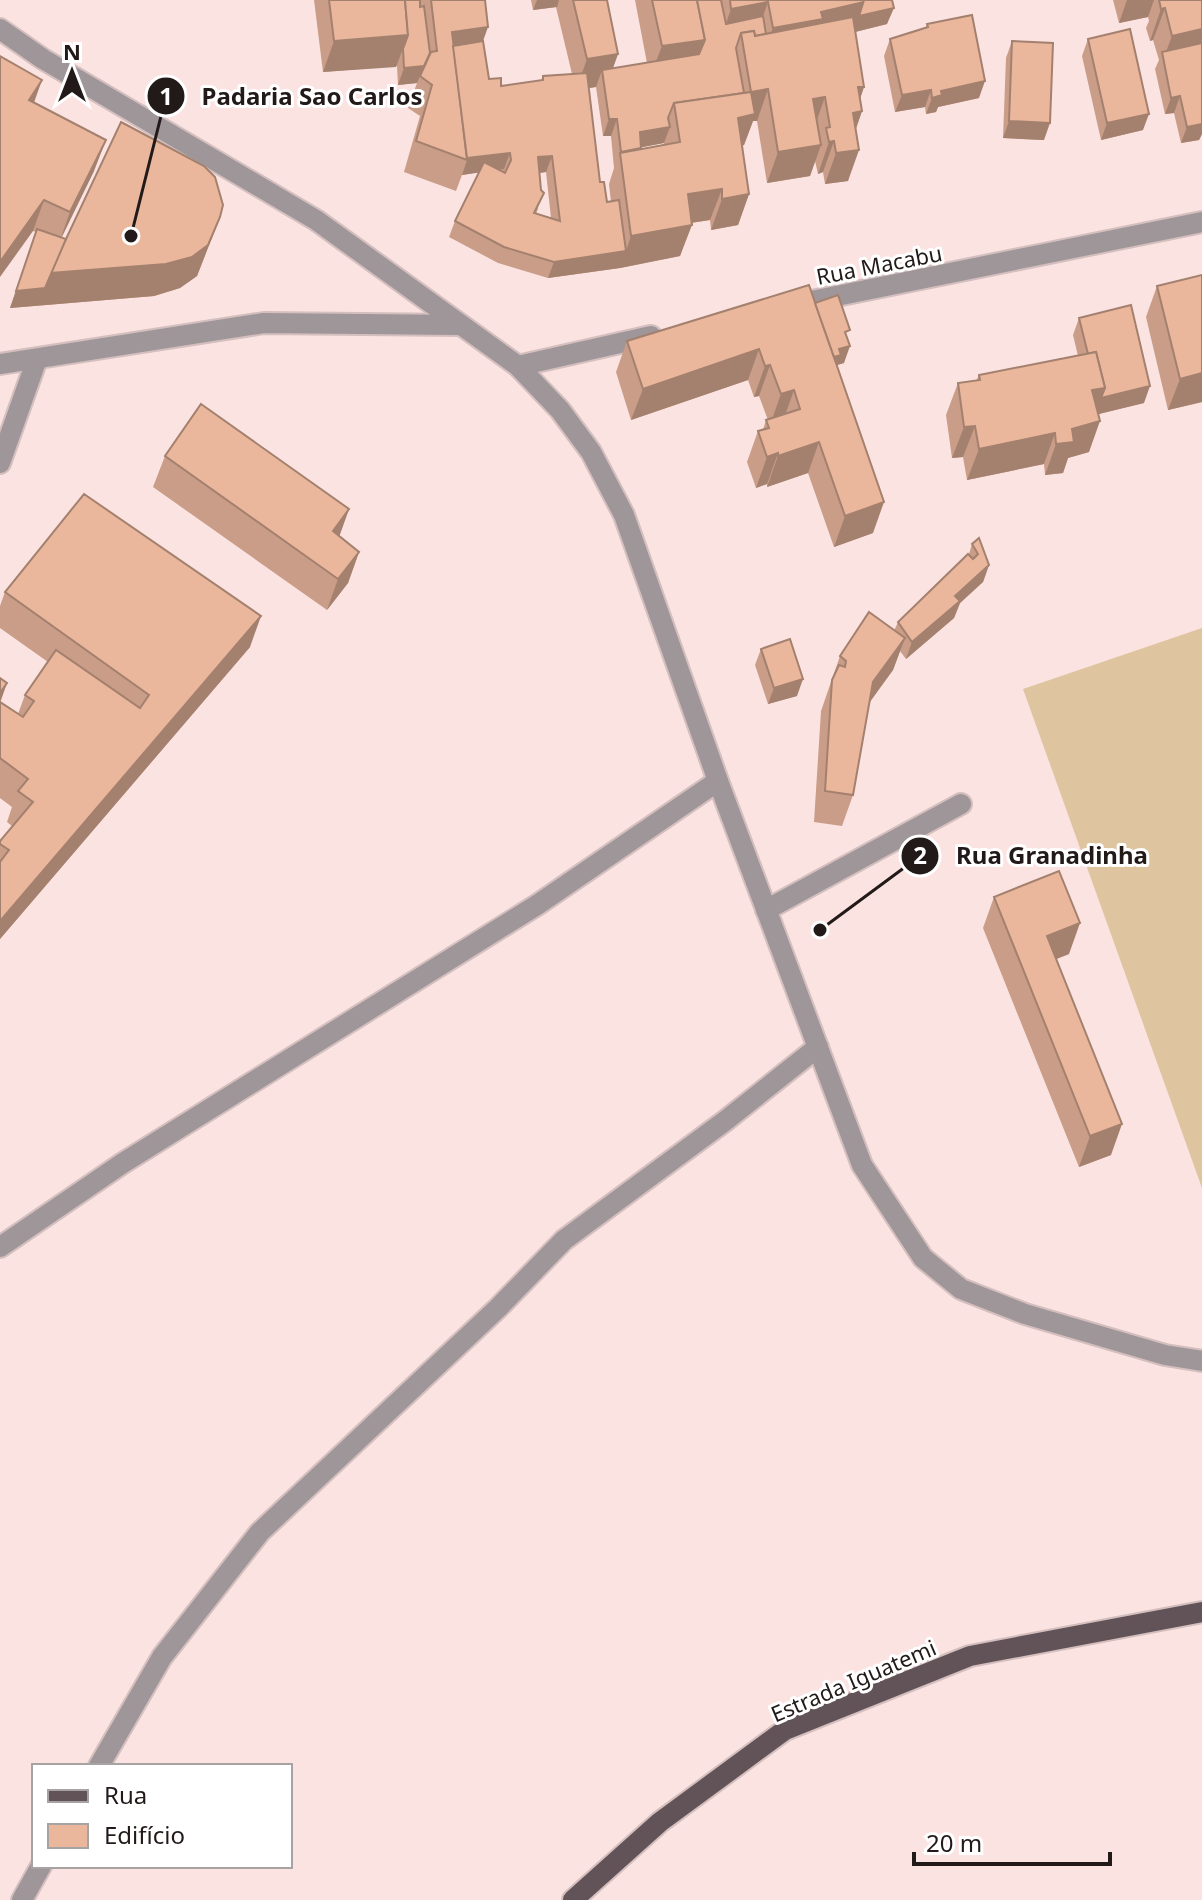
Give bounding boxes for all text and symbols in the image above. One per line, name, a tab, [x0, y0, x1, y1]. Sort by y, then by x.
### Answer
north arrow	[32, 32, 112, 112]
text: N	[63, 36, 81, 66]
callout: Padaria Sao Carlos	[146, 72, 439, 120]
text: 1	[159, 79, 173, 112]
text: Padaria Sao Carlos	[202, 79, 422, 112]
street label: Rua Macabu	[813, 237, 945, 291]
callout: Rua Granadinha	[900, 832, 1164, 880]
text: 2	[913, 838, 927, 871]
text: Rua Granadinha	[956, 838, 1148, 871]
street label: Estrada Iguatemi	[766, 1632, 940, 1728]
legend	[32, 1764, 292, 1868]
text: Rua	[104, 1778, 147, 1811]
scale bar	[914, 1816, 1110, 1866]
text: Edifício	[104, 1818, 185, 1851]
text: 20 m	[926, 1826, 982, 1859]

